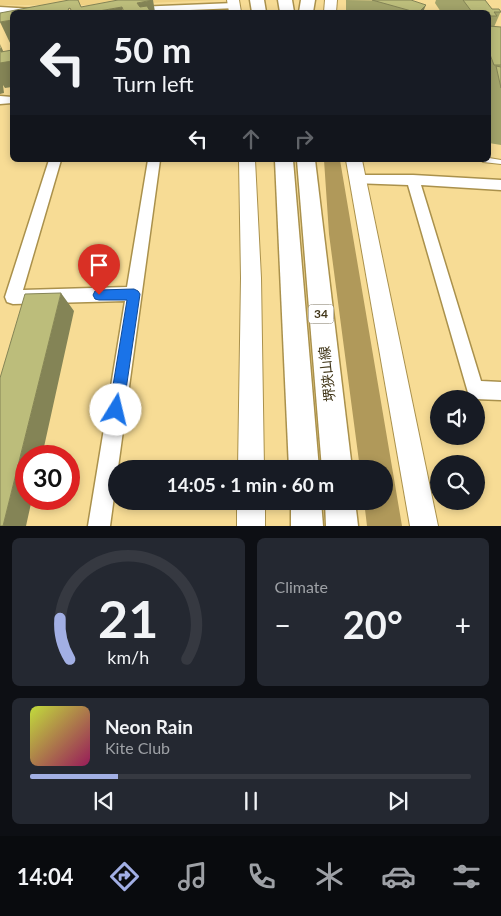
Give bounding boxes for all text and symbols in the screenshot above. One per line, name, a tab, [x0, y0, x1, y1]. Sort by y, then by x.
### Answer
text: 50 m	[113, 28, 191, 70]
icon: left	[30, 30, 95, 95]
text: Turn left	[113, 70, 194, 97]
icon: left	[184, 125, 212, 153]
icon: ahead	[237, 125, 265, 153]
icon: right	[290, 125, 318, 153]
pin	[78, 244, 120, 295]
icon: arrive	[85, 251, 113, 279]
road number: 34	[308, 304, 334, 324]
street label: 堺狭山線	[315, 345, 338, 403]
position arrow	[89, 383, 141, 435]
map controls	[430, 390, 485, 510]
button: sound	[430, 390, 485, 445]
speed limit sign: 30	[15, 445, 80, 510]
button: search	[430, 455, 485, 510]
text: 14:05 · 1 min · 60 m	[167, 473, 334, 496]
text: Climate	[275, 577, 328, 596]
text: 21	[98, 587, 158, 649]
text: 20°	[343, 601, 403, 647]
text: −	[275, 608, 291, 642]
text: +	[455, 608, 471, 642]
text: km/h	[107, 646, 149, 668]
text: Neon Rain	[105, 715, 193, 738]
text: Kite Club	[105, 738, 170, 757]
icon: previous	[90, 787, 118, 815]
icon: pause	[237, 787, 265, 815]
icon: next	[384, 787, 412, 815]
icon: directions	[107, 859, 142, 894]
icon: music	[175, 859, 210, 894]
icon: phone	[244, 859, 279, 894]
icon: climate	[312, 859, 347, 894]
icon: car	[381, 859, 416, 894]
icon: filters	[449, 859, 484, 894]
text: 14:04	[17, 863, 73, 890]

